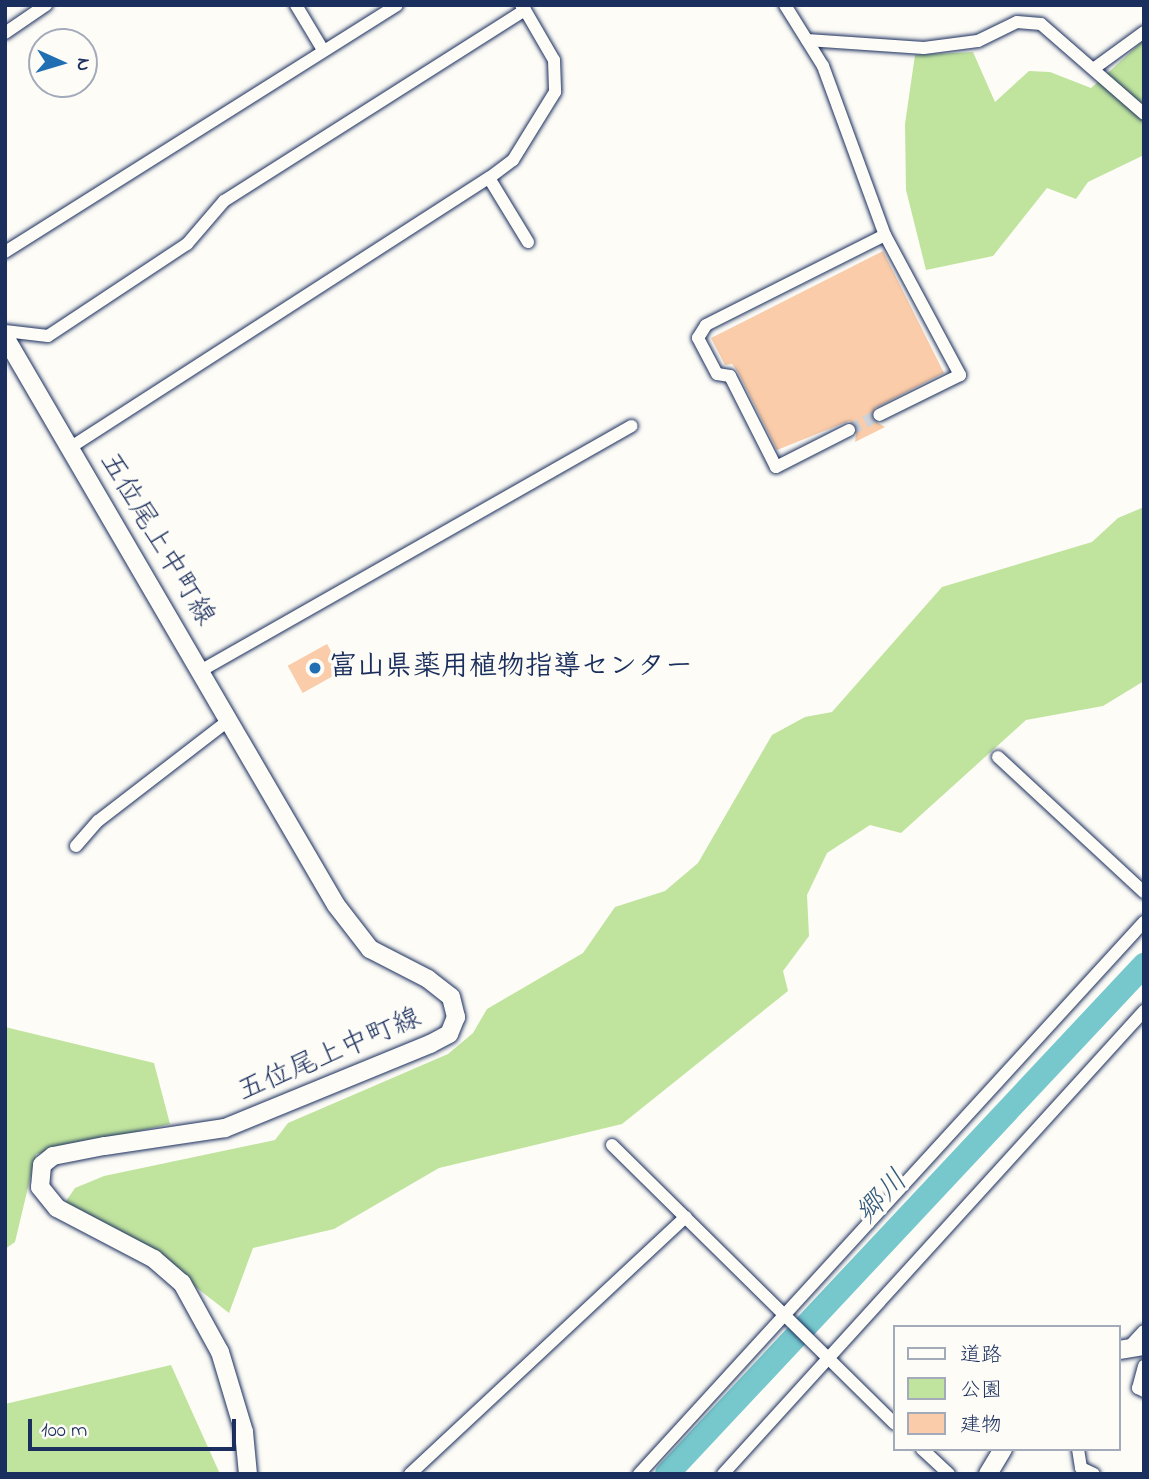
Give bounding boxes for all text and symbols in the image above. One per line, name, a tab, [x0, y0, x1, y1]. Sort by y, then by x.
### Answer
north arrow	[28, 28, 98, 98]
text: N	[69, 57, 96, 72]
street label: 五位尾上中町線	[91, 447, 221, 633]
place label: 富山県薬用植物指導センター	[329, 651, 693, 685]
marker: 富山県薬用植物指導センター	[307, 660, 323, 676]
street label: 五位尾上中町線	[233, 1002, 427, 1110]
water label: 郷川	[849, 1164, 917, 1232]
legend	[894, 1325, 1121, 1451]
text: 道路	[960, 1341, 1002, 1371]
text: 公園	[960, 1376, 1002, 1406]
scale bar	[32, 1406, 240, 1450]
text: 建物	[960, 1411, 1002, 1441]
text: 100 m	[41, 1416, 87, 1446]

